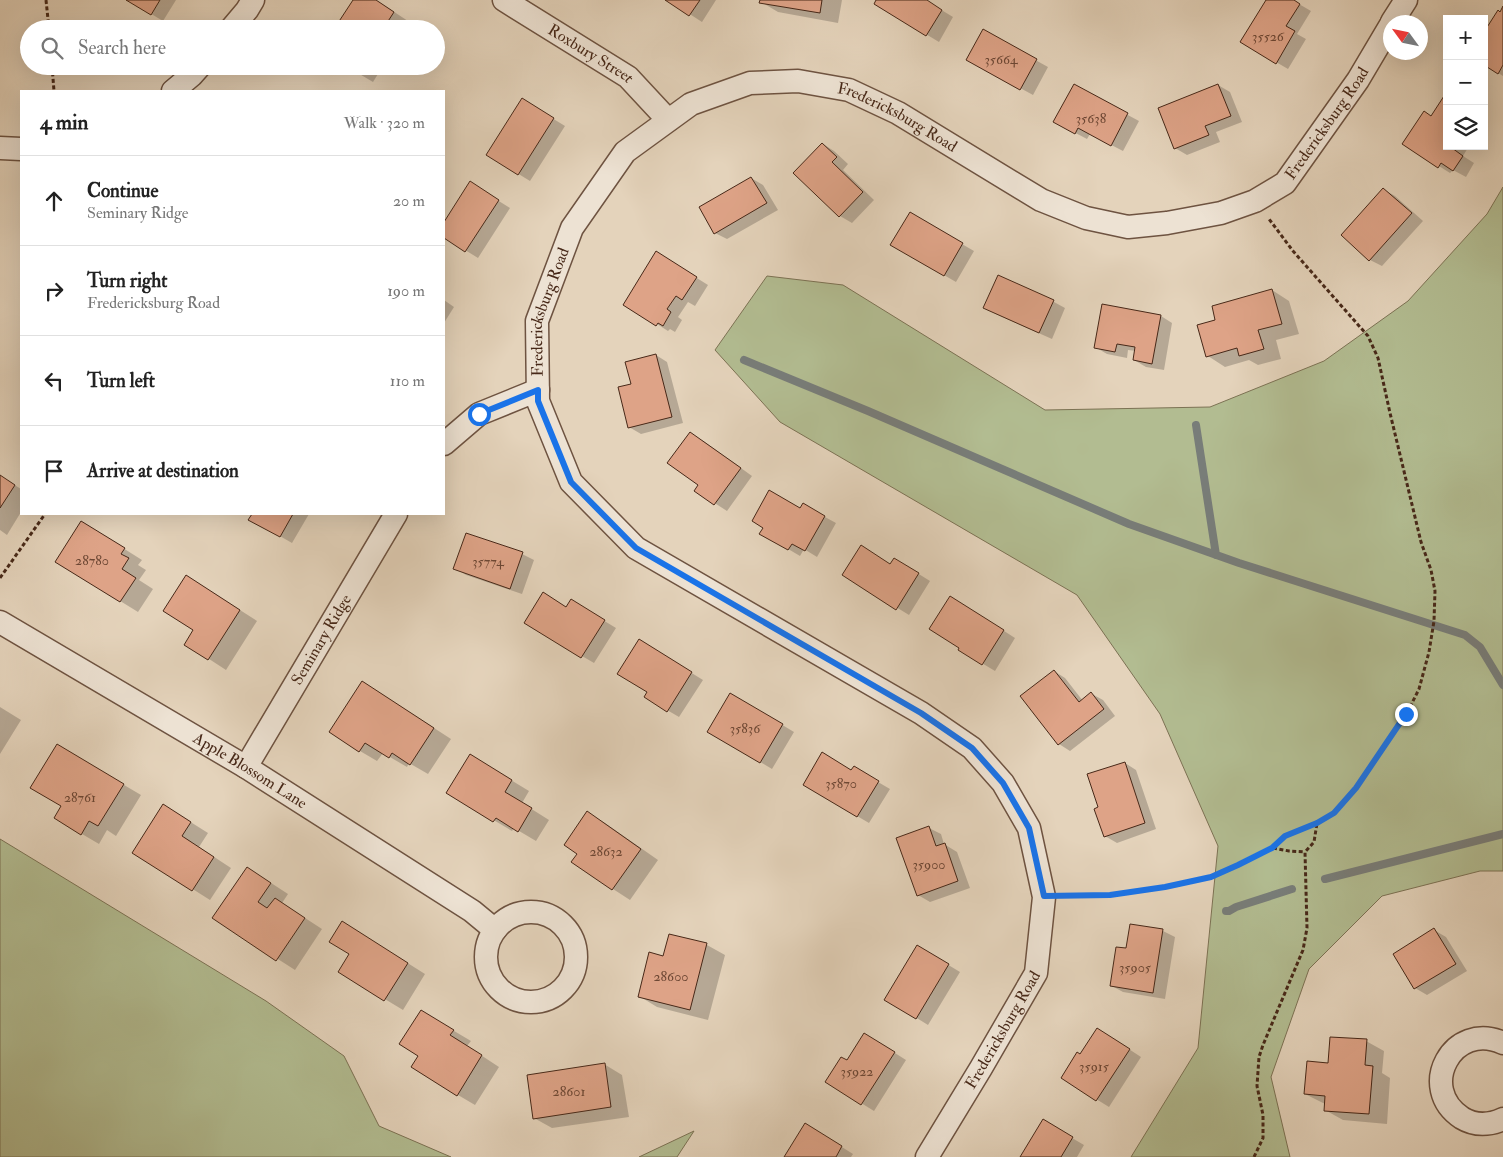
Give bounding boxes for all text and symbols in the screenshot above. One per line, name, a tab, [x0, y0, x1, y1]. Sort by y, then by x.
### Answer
north arrow	[1383, 15, 1428, 60]
map controls	[1443, 15, 1488, 150]
button: +	[1443, 15, 1488, 60]
search box	[20, 20, 445, 75]
street label: Roxbury Street	[544, 20, 638, 87]
house number: 35526	[1252, 28, 1285, 45]
icon: search	[38, 34, 66, 62]
text: Search here	[78, 36, 166, 60]
house number: 35664	[984, 51, 1019, 68]
button: −	[1443, 60, 1488, 105]
street label: Fredericksburg Road	[1281, 63, 1373, 184]
street label: Fredericksburg Road	[836, 78, 961, 157]
button: layers	[1443, 105, 1488, 150]
text: 4 min	[40, 109, 88, 136]
house number: 35638	[1076, 110, 1107, 127]
text: Walk · 320 m	[344, 113, 425, 133]
text: Continue	[87, 179, 158, 203]
icon: ahead	[40, 187, 68, 215]
text: 20 m	[393, 191, 425, 211]
text: Seminary Ridge	[87, 203, 189, 223]
street label: Fredericksburg Road	[527, 245, 574, 377]
text: Turn right	[87, 269, 167, 293]
icon: right	[40, 277, 68, 305]
text: 190 m	[387, 281, 425, 301]
text: Fredericksburg Road	[87, 293, 220, 313]
icon: left	[40, 367, 68, 395]
text: Turn left	[87, 369, 155, 393]
text: 110 m	[390, 371, 425, 391]
route start	[468, 403, 491, 426]
icon: arrive	[40, 457, 68, 485]
text: Arrive at destination	[87, 459, 239, 483]
house number: 28780	[75, 552, 109, 569]
house number: 35774	[472, 553, 505, 570]
street label: Seminary Ridge	[287, 591, 356, 688]
route end	[1395, 703, 1418, 726]
house number: 35836	[730, 720, 761, 737]
street label: Apple Blossom Lane	[189, 728, 311, 813]
house number: 35870	[825, 775, 857, 792]
house number: 28761	[64, 789, 96, 806]
house number: 28632	[589, 843, 623, 860]
house number: 35900	[912, 856, 946, 873]
house number: 35905	[1119, 959, 1152, 976]
street label: Fredericksburg Road	[961, 967, 1045, 1093]
house number: 28600	[653, 968, 689, 985]
house number: 35915	[1079, 1058, 1110, 1075]
house number: 35922	[841, 1063, 873, 1080]
house number: 28601	[553, 1083, 585, 1100]

